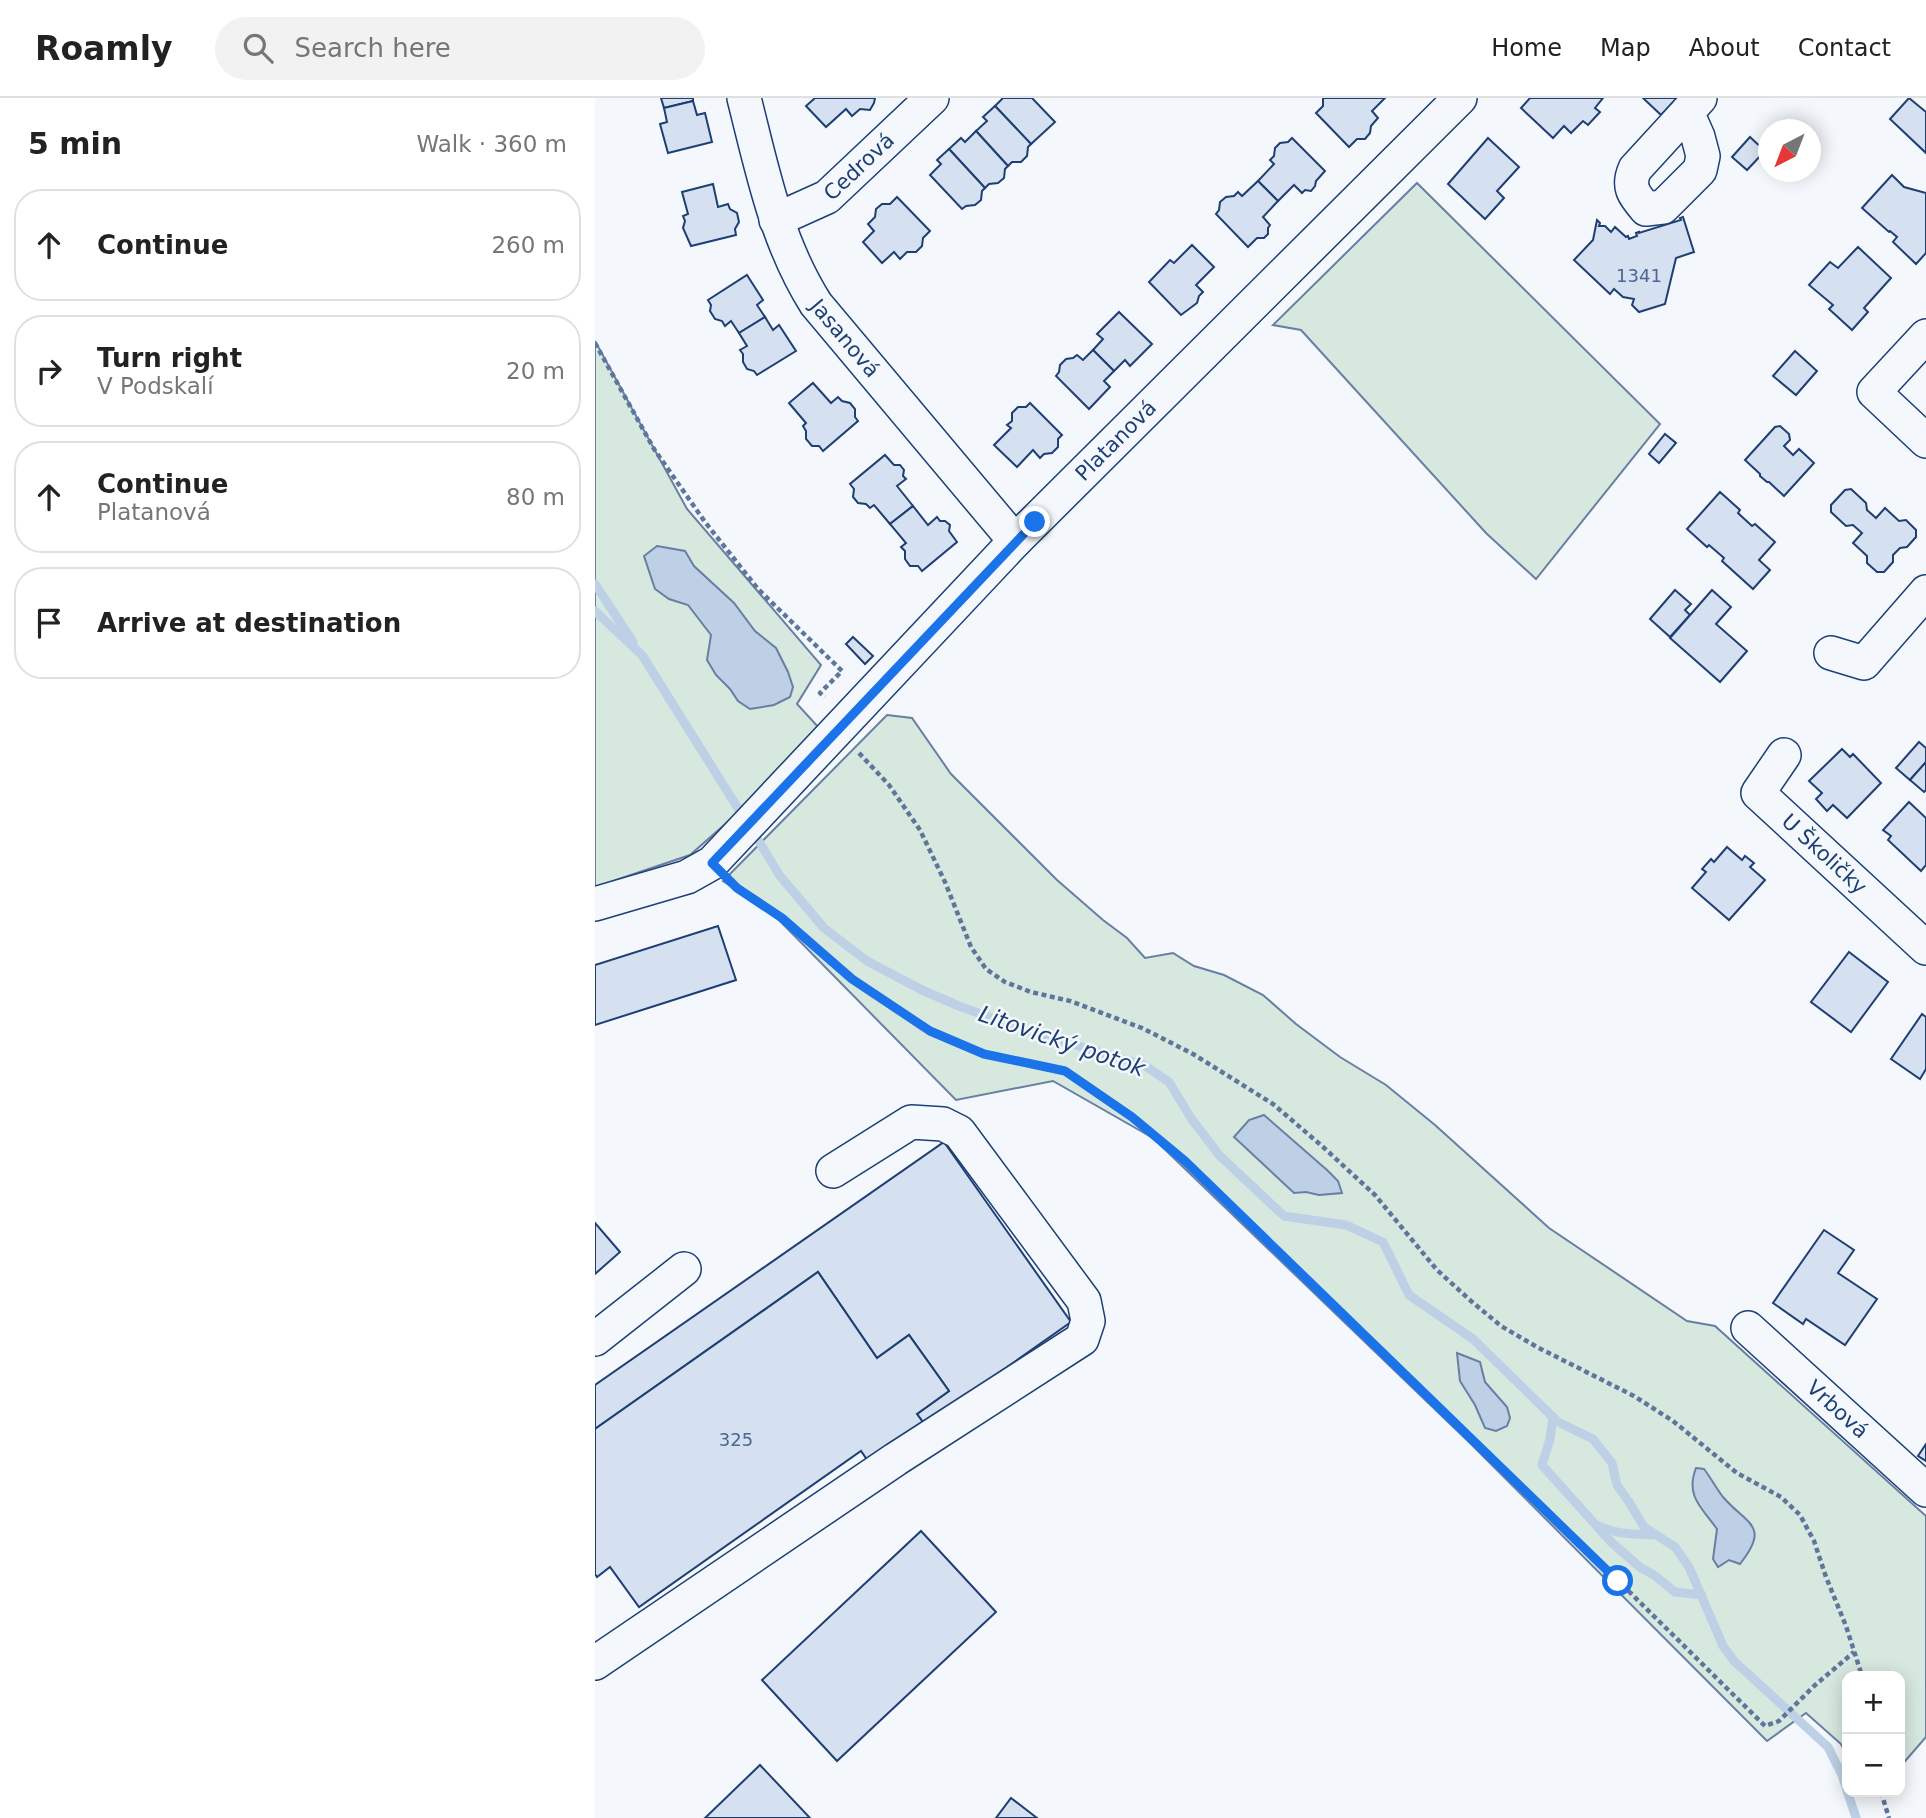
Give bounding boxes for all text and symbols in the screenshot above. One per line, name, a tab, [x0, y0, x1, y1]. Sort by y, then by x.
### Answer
search box	[215, 17, 705, 80]
text: Roamly	[35, 29, 173, 68]
icon: search	[239, 29, 277, 67]
text: Search here	[295, 33, 451, 63]
text: Home	[1491, 34, 1562, 62]
text: Map	[1600, 34, 1651, 62]
text: About	[1689, 34, 1760, 62]
text: Contact	[1798, 34, 1891, 62]
north arrow	[1758, 119, 1821, 182]
text: 5 min	[28, 126, 122, 161]
street label: Cedrová	[819, 128, 899, 205]
text: Walk · 360 m	[416, 131, 567, 157]
icon: ahead	[30, 226, 68, 264]
text: Continue	[97, 230, 228, 260]
text: 260 m	[491, 232, 565, 258]
house number: 1341	[1616, 265, 1662, 286]
street label: Jasanová	[804, 293, 884, 382]
text: Turn right	[97, 343, 242, 373]
icon: right	[30, 352, 68, 390]
text: 20 m	[506, 358, 565, 384]
text: V Podskalí	[97, 373, 214, 399]
street label: Platanová	[1071, 395, 1161, 486]
text: Continue	[97, 469, 228, 499]
icon: ahead	[30, 478, 68, 516]
text: 80 m	[506, 484, 565, 510]
text: Platanová	[97, 499, 211, 525]
route end	[1019, 506, 1050, 537]
icon: arrive	[30, 604, 68, 642]
text: Arrive at destination	[97, 608, 401, 638]
street label: U Školičky	[1777, 809, 1871, 899]
water label: Litovický potok	[975, 1000, 1150, 1082]
street label: Vrbová	[1802, 1375, 1873, 1443]
house number: 325	[719, 1429, 753, 1450]
route start	[1602, 1565, 1633, 1596]
map controls	[1842, 1671, 1905, 1797]
button: +	[1842, 1671, 1905, 1734]
button: −	[1842, 1734, 1905, 1797]

